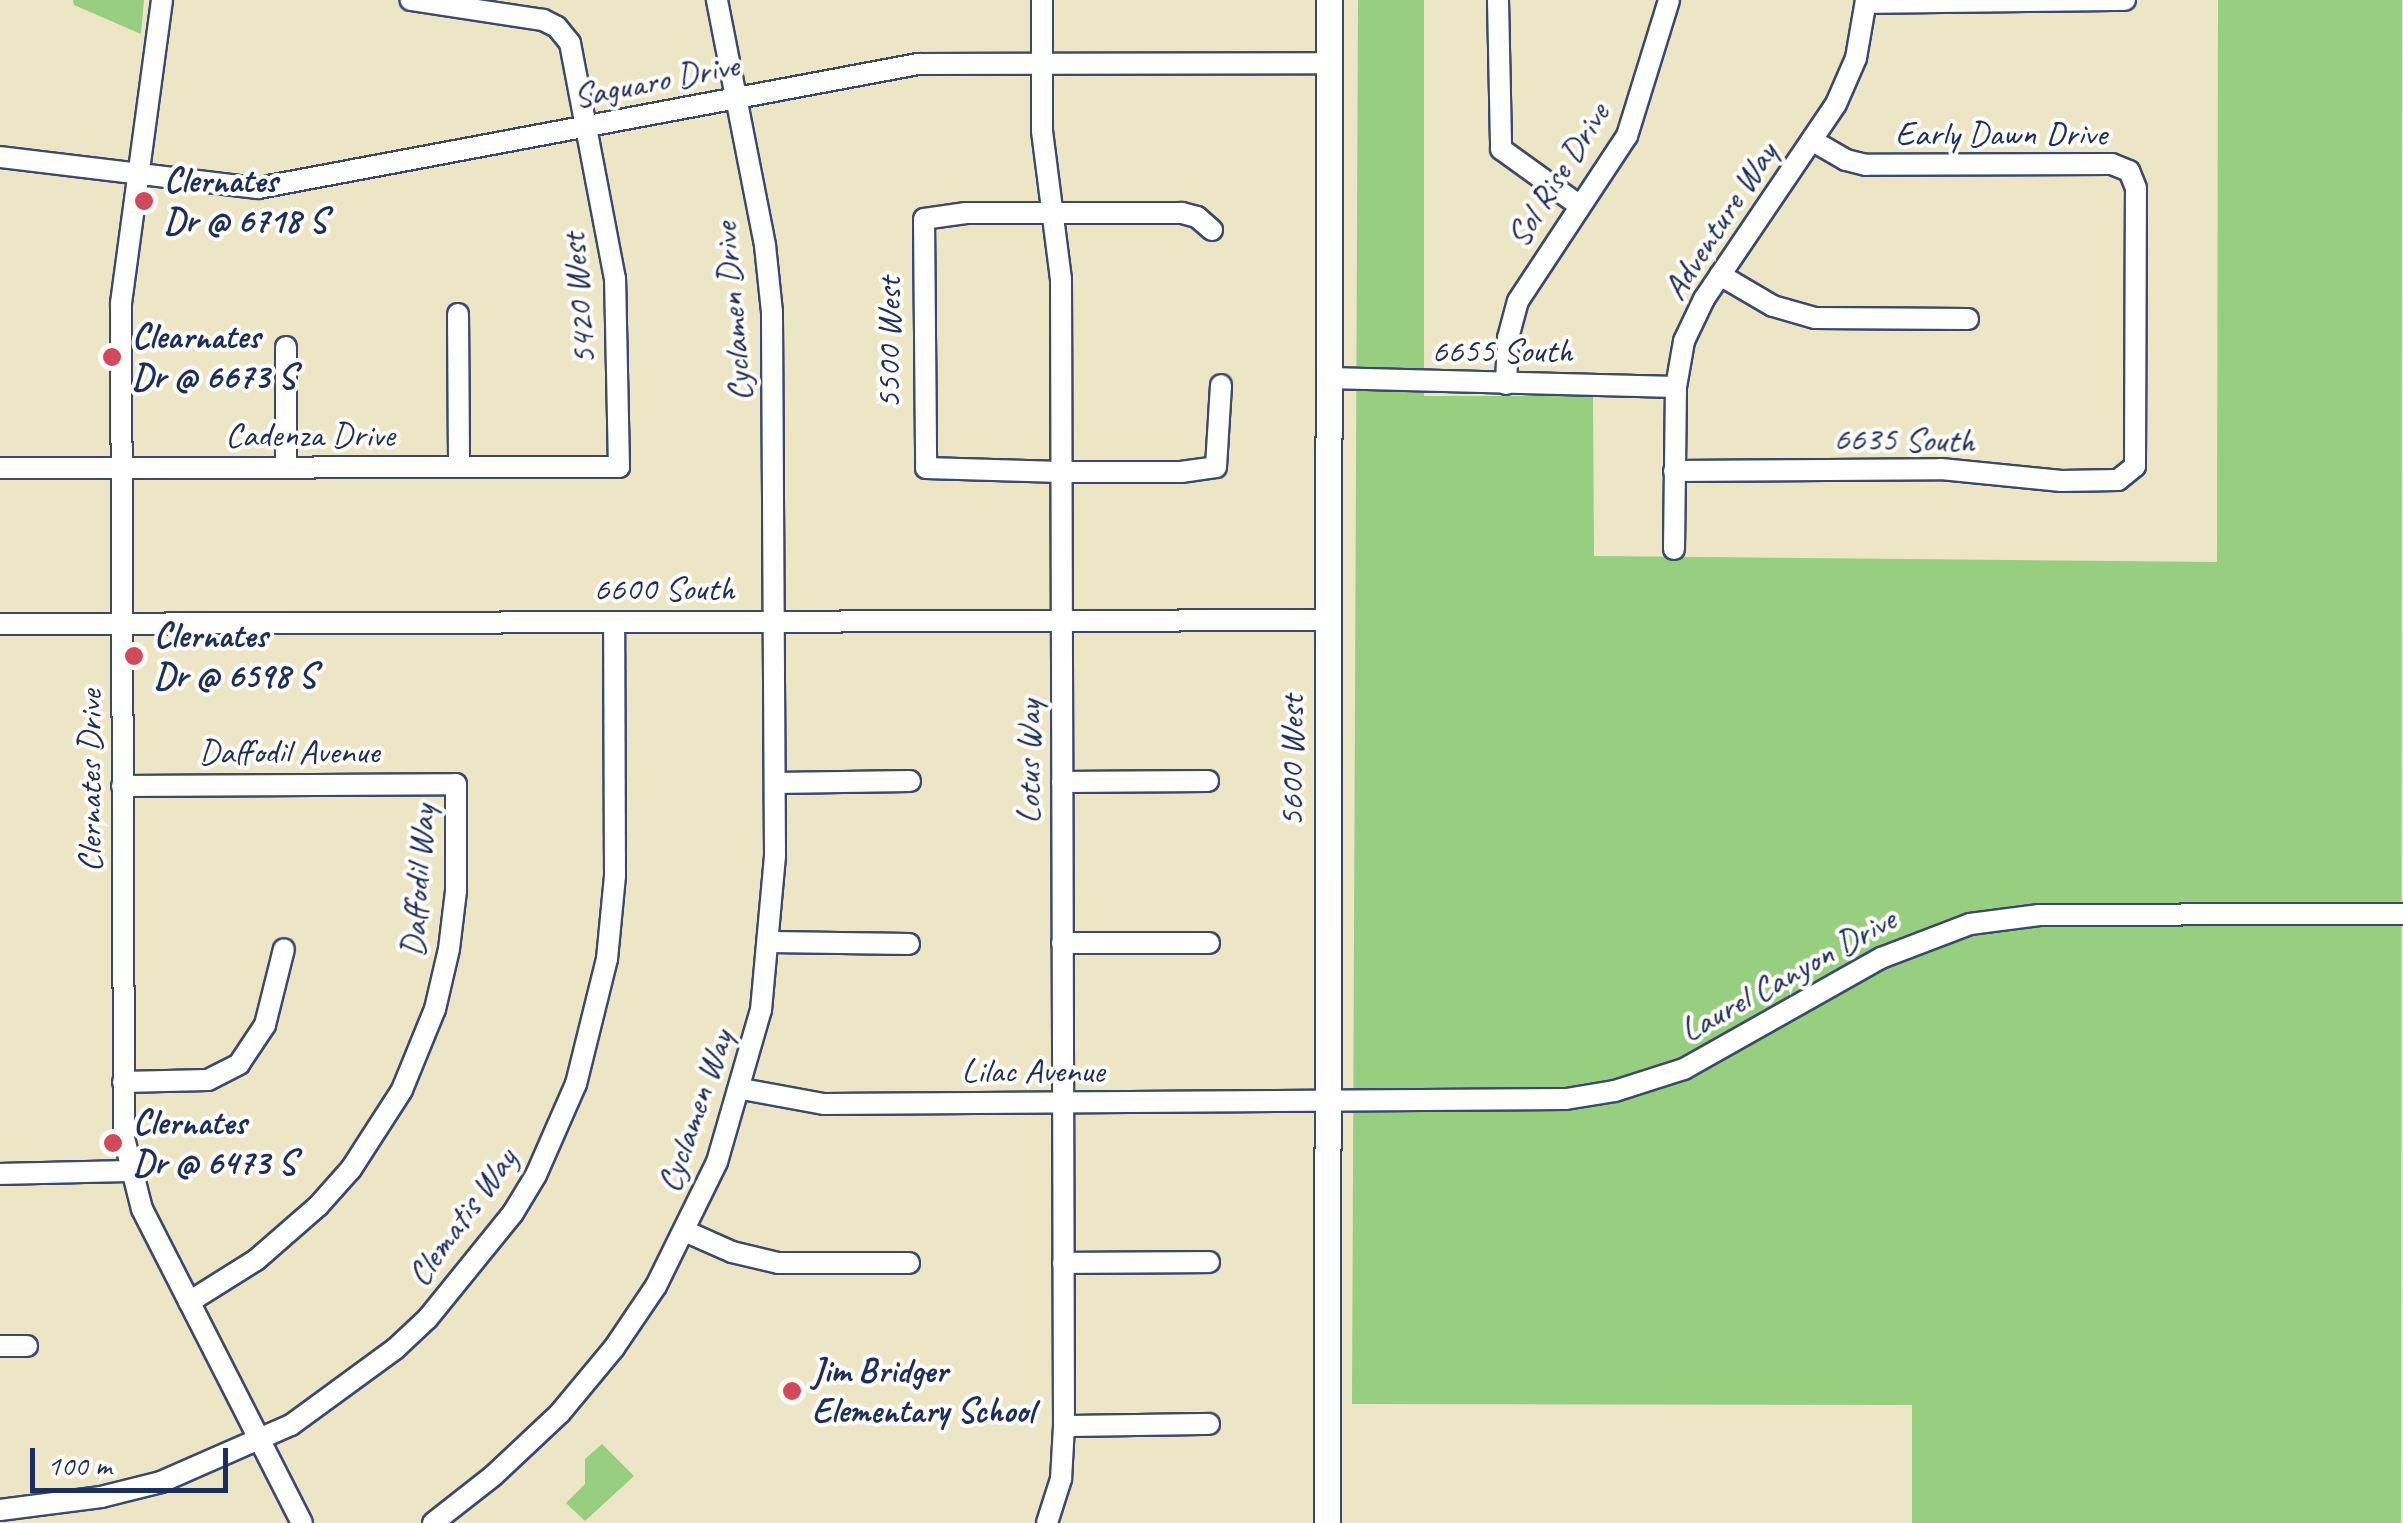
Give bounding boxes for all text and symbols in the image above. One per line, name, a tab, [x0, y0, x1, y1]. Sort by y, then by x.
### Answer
street label: Saguaro Drive	[570, 44, 742, 118]
street label: Sol Rise Drive	[1497, 95, 1619, 255]
street label: Early Dawn Drive	[1894, 113, 2108, 155]
street label: Adventure Way	[1654, 135, 1786, 307]
place label: Clernates Dr @ 6718 S	[164, 160, 326, 242]
marker: Clernates Dr @ 6718 S	[133, 190, 155, 212]
street label: Cyclamen Drive	[704, 221, 762, 403]
street label: 5420 West	[552, 231, 606, 367]
street label: 5500 West	[868, 277, 910, 409]
place label: Clearnates Dr @ 6673 S	[132, 316, 295, 398]
street label: 6655 South	[1432, 330, 1572, 372]
marker: Clearnates Dr @ 6673 S	[101, 346, 123, 368]
street label: Cadenza Drive	[225, 414, 395, 456]
street label: 6635 South	[1833, 418, 1975, 462]
street label: 6600 South	[594, 568, 734, 610]
place label: Clernates Dr @ 6598 S	[154, 615, 315, 697]
marker: Clernates Dr @ 6598 S	[123, 645, 145, 667]
street label: Clernates Drive	[69, 690, 111, 872]
street label: 5600 West	[1271, 695, 1313, 827]
street label: Lotus Way	[1008, 700, 1050, 824]
street label: Daffodil Avenue	[199, 731, 379, 773]
street label: Daffodil Way	[392, 804, 444, 958]
street label: Laurel Canyon Drive	[1673, 898, 1903, 1052]
street label: Cyclamen Way	[648, 1024, 742, 1198]
street label: Lilac Avenue	[962, 1050, 1104, 1092]
place label: Clernates Dr @ 6473 S	[133, 1102, 295, 1184]
marker: Clernates Dr @ 6473 S	[102, 1132, 124, 1154]
street label: Clematis Way	[398, 1140, 526, 1294]
place label: Jim Bridger Elementary School	[812, 1350, 1034, 1432]
marker: Jim Bridger Elementary School	[781, 1380, 803, 1402]
scale bar	[35, 1428, 232, 1490]
text: 100 m	[47, 1446, 112, 1484]

